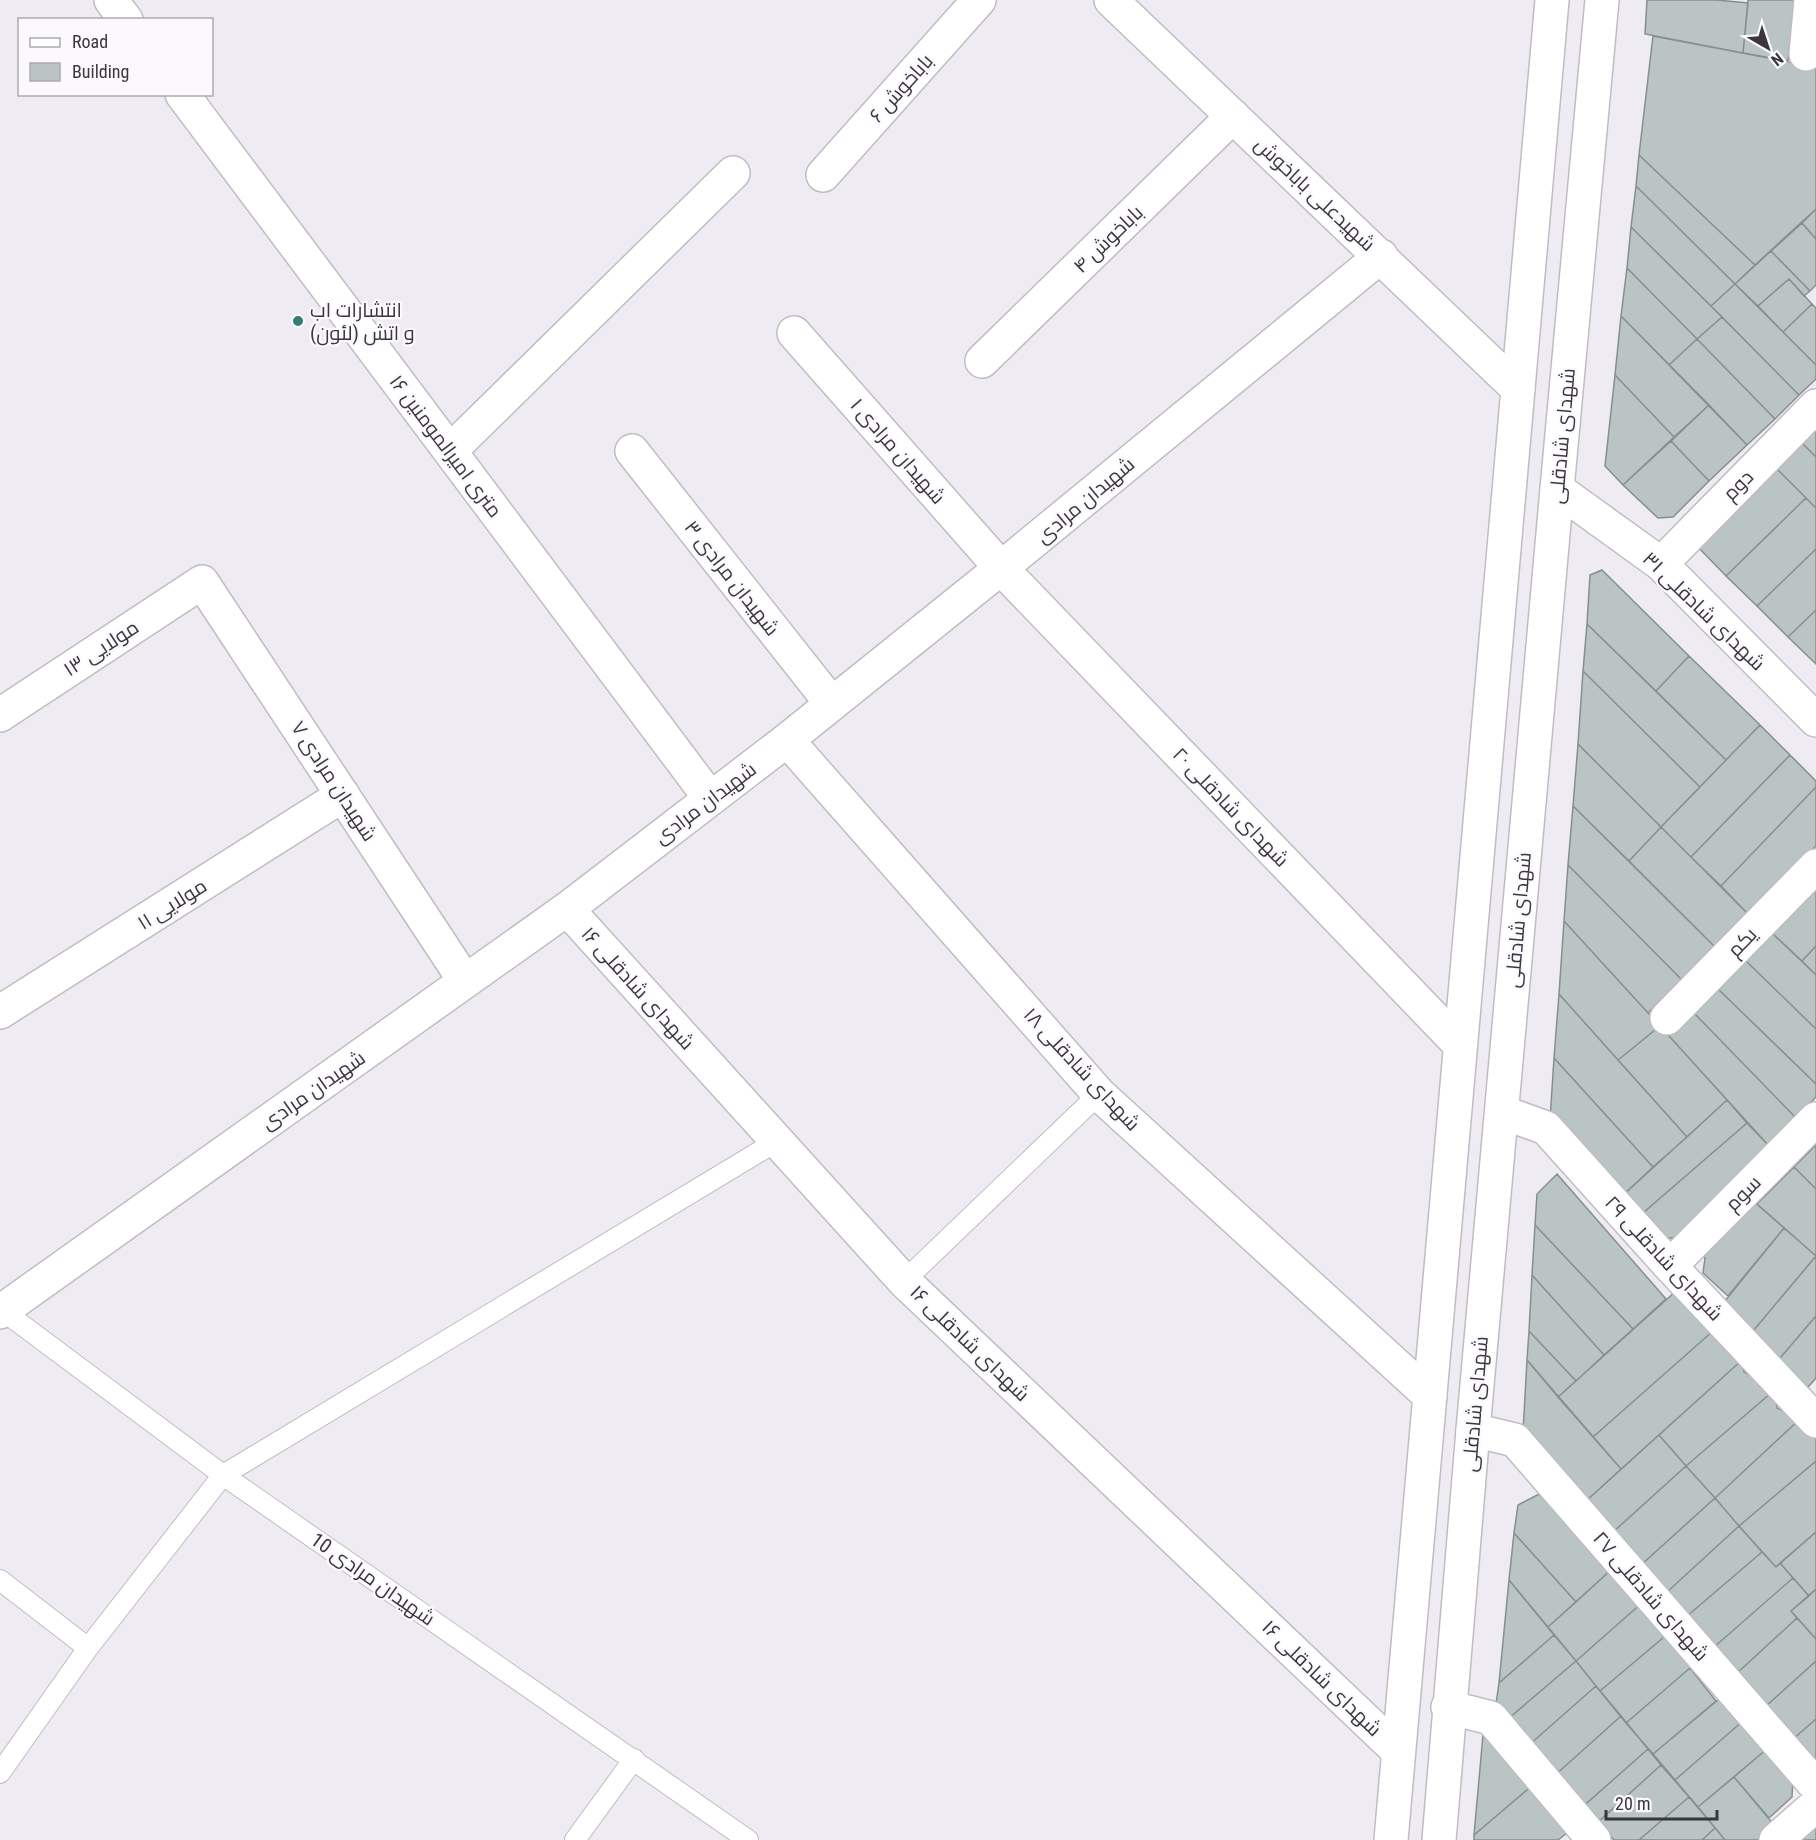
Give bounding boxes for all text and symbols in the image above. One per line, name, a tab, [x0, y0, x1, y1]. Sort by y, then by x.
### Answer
legend	[18, 18, 213, 96]
north arrow	[1738, 18, 1798, 78]
text: Road	[72, 31, 108, 52]
street label: باباخوش ۶	[864, 49, 939, 128]
text: N	[1767, 49, 1787, 70]
text: Building	[72, 61, 129, 82]
street label: شهیدعلی باباخوش	[1249, 132, 1380, 257]
street label: باباخوش ۴	[1068, 200, 1148, 279]
place label: انتشارات اب و اتش (لئون)	[310, 298, 415, 346]
marker: انتشارات اب و اتش (لئون)	[291, 314, 305, 328]
street label: شهدای شادقلی	[1544, 367, 1581, 505]
street label: ۱۶ متری امیرالمومنین	[384, 370, 507, 523]
street label: شهیدان مرادی ۱	[845, 393, 950, 509]
street label: شهیدان مرادی	[1031, 452, 1140, 549]
street label: دوم	[1718, 465, 1760, 507]
street label: شهیدان مرادی ۳	[679, 516, 784, 641]
street label: شهدای شادقلی ۳۱	[1637, 547, 1770, 676]
street label: مولایی ۱۳	[59, 615, 144, 682]
street label: شهیدان مرادی ۷	[285, 716, 382, 846]
street label: شهدای شادقلی ۲۰	[1167, 742, 1294, 872]
street label: شهیدان مرادی	[649, 757, 761, 850]
street label: شهدای شادقلی	[1500, 851, 1537, 989]
street label: مولایی ۱۱	[133, 873, 212, 935]
street label: شهدای شادقلی ۱۶	[576, 922, 699, 1055]
street label: یکم	[1722, 922, 1764, 963]
street label: شهدای شادقلی ۱۸	[1018, 1002, 1145, 1136]
street label: شهیدان مرادی	[256, 1045, 370, 1135]
street label: سوم	[1720, 1170, 1767, 1217]
street label: شهدای شادقلی ۲۹	[1599, 1191, 1728, 1326]
street label: شهدای شادقلی ۱۶	[905, 1280, 1035, 1407]
street label: شهدای شادقلی	[1457, 1335, 1494, 1473]
street label: شهدای شادقلی ۲۷	[1587, 1526, 1714, 1666]
street label: شهیدان مرادی 10	[306, 1527, 440, 1631]
street label: شهدای شادقلی ۱۶	[1257, 1615, 1387, 1742]
scale bar	[1606, 1783, 1717, 1821]
text: 20 m	[1615, 1793, 1650, 1814]

